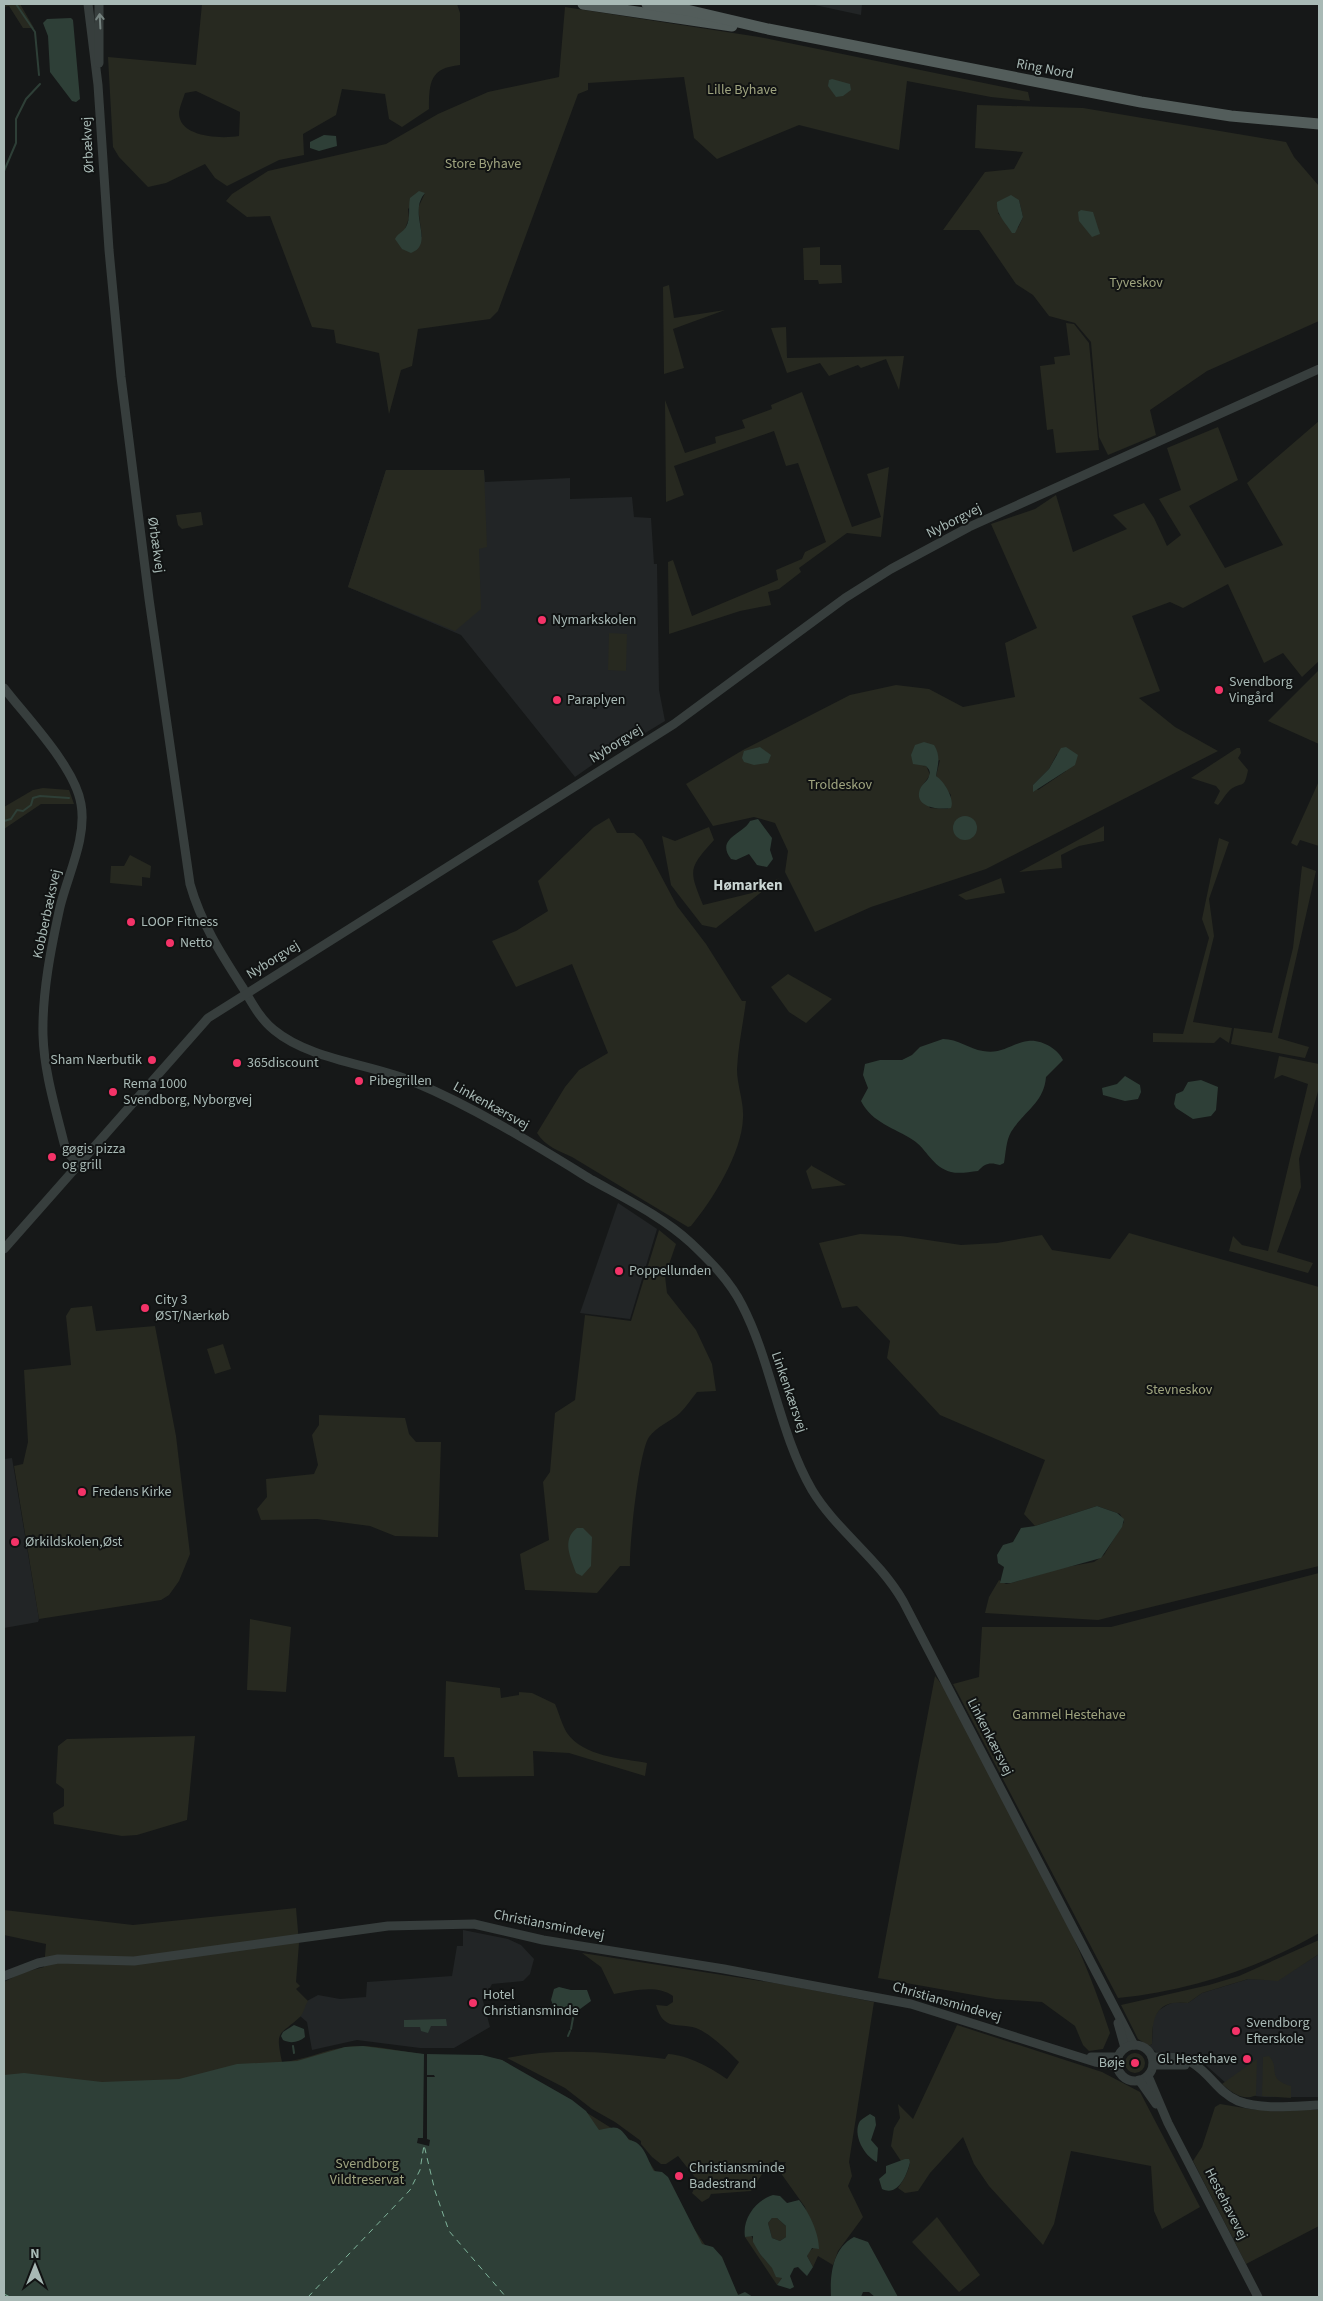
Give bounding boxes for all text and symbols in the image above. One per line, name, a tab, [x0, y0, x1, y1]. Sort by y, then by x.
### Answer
one-way arrow	[95, 14, 104, 30]
street label: Ring Nord	[1015, 54, 1075, 84]
park label: Lille Byhave	[707, 80, 777, 100]
street label: Ørbækvej	[77, 116, 99, 174]
park label: Store Byhave	[445, 154, 521, 174]
park label: Tyveskov	[1109, 273, 1163, 293]
street label: Nyborgvej	[923, 499, 985, 543]
street label: Ørbækvej	[142, 516, 170, 574]
place label: Nymarkskolen	[552, 610, 636, 630]
marker: Nymarkskolen	[536, 614, 548, 626]
place label: Svendborg Vingård	[1229, 672, 1292, 708]
marker: Svendborg Vingård	[1213, 684, 1225, 696]
place label: Paraplyen	[567, 690, 625, 710]
marker: Paraplyen	[551, 694, 563, 706]
street label: Nyborgvej	[585, 720, 647, 768]
park label: Troldeskov	[808, 775, 872, 795]
street label: Kobberbæksvej	[28, 867, 66, 961]
district label: Hømarken	[713, 875, 783, 896]
place label: LOOP Fitness	[141, 912, 218, 932]
marker: LOOP Fitness	[125, 916, 137, 928]
place label: Netto	[180, 933, 212, 953]
street label: Nyborgvej	[242, 936, 304, 984]
marker: Netto	[164, 937, 176, 949]
place label: Sham Nærbutik	[50, 1050, 142, 1070]
place label: 365discount	[247, 1053, 319, 1073]
marker: Sham Nærbutik	[146, 1054, 158, 1066]
marker: 365discount	[231, 1057, 243, 1069]
place label: Pibegrillen	[369, 1071, 432, 1091]
place label: Rema 1000 Svendborg, Nyborgvej	[123, 1074, 252, 1110]
marker: Pibegrillen	[353, 1075, 365, 1087]
street label: Linkenkærsvej	[449, 1077, 533, 1135]
marker: Rema 1000 Svendborg, Nyborgvej	[107, 1086, 119, 1098]
place label: gøgis pizza og grill	[62, 1139, 125, 1175]
marker: gøgis pizza og grill	[46, 1151, 58, 1163]
place label: Poppellunden	[629, 1261, 711, 1281]
marker: Poppellunden	[613, 1265, 625, 1277]
place label: City 3 ØST/Nærkøb	[155, 1290, 230, 1326]
marker: City 3 ØST/Nærkøb	[139, 1302, 151, 1314]
street label: Linkenkærsvej	[766, 1349, 812, 1435]
park label: Stevneskov	[1146, 1380, 1213, 1400]
place label: Fredens Kirke	[92, 1482, 171, 1502]
marker: Fredens Kirke	[76, 1486, 88, 1498]
place label: Ørkildskolen,Øst	[25, 1532, 123, 1552]
marker: Ørkildskolen,Øst	[9, 1536, 21, 1548]
street label: Linkenkærsvej	[962, 1695, 1018, 1779]
park label: Gammel Hestehave	[1012, 1705, 1126, 1725]
street label: Christiansmindevej	[492, 1904, 606, 1946]
street label: Christiansmindevej	[890, 1977, 1004, 2027]
place label: Hotel Christiansminde	[483, 1985, 579, 2021]
marker: Hotel Christiansminde	[467, 1997, 479, 2009]
place label: Svendborg Efterskole	[1246, 2013, 1309, 2049]
marker: Svendborg Efterskole	[1230, 2025, 1242, 2037]
place label: Gl. Hestehave	[1157, 2049, 1237, 2069]
place label: Bøje	[1099, 2053, 1125, 2073]
marker: Gl. Hestehave	[1241, 2053, 1253, 2065]
marker: Bøje	[1129, 2057, 1141, 2069]
park label: Svendborg Vildtreservat	[330, 2154, 404, 2190]
place label: Christiansminde Badestrand	[689, 2158, 785, 2194]
street label: Hestehavevej	[1199, 2165, 1253, 2243]
marker: Christiansminde Badestrand	[673, 2170, 685, 2182]
north arrow	[10, 2241, 60, 2291]
text: N	[30, 2244, 40, 2264]

